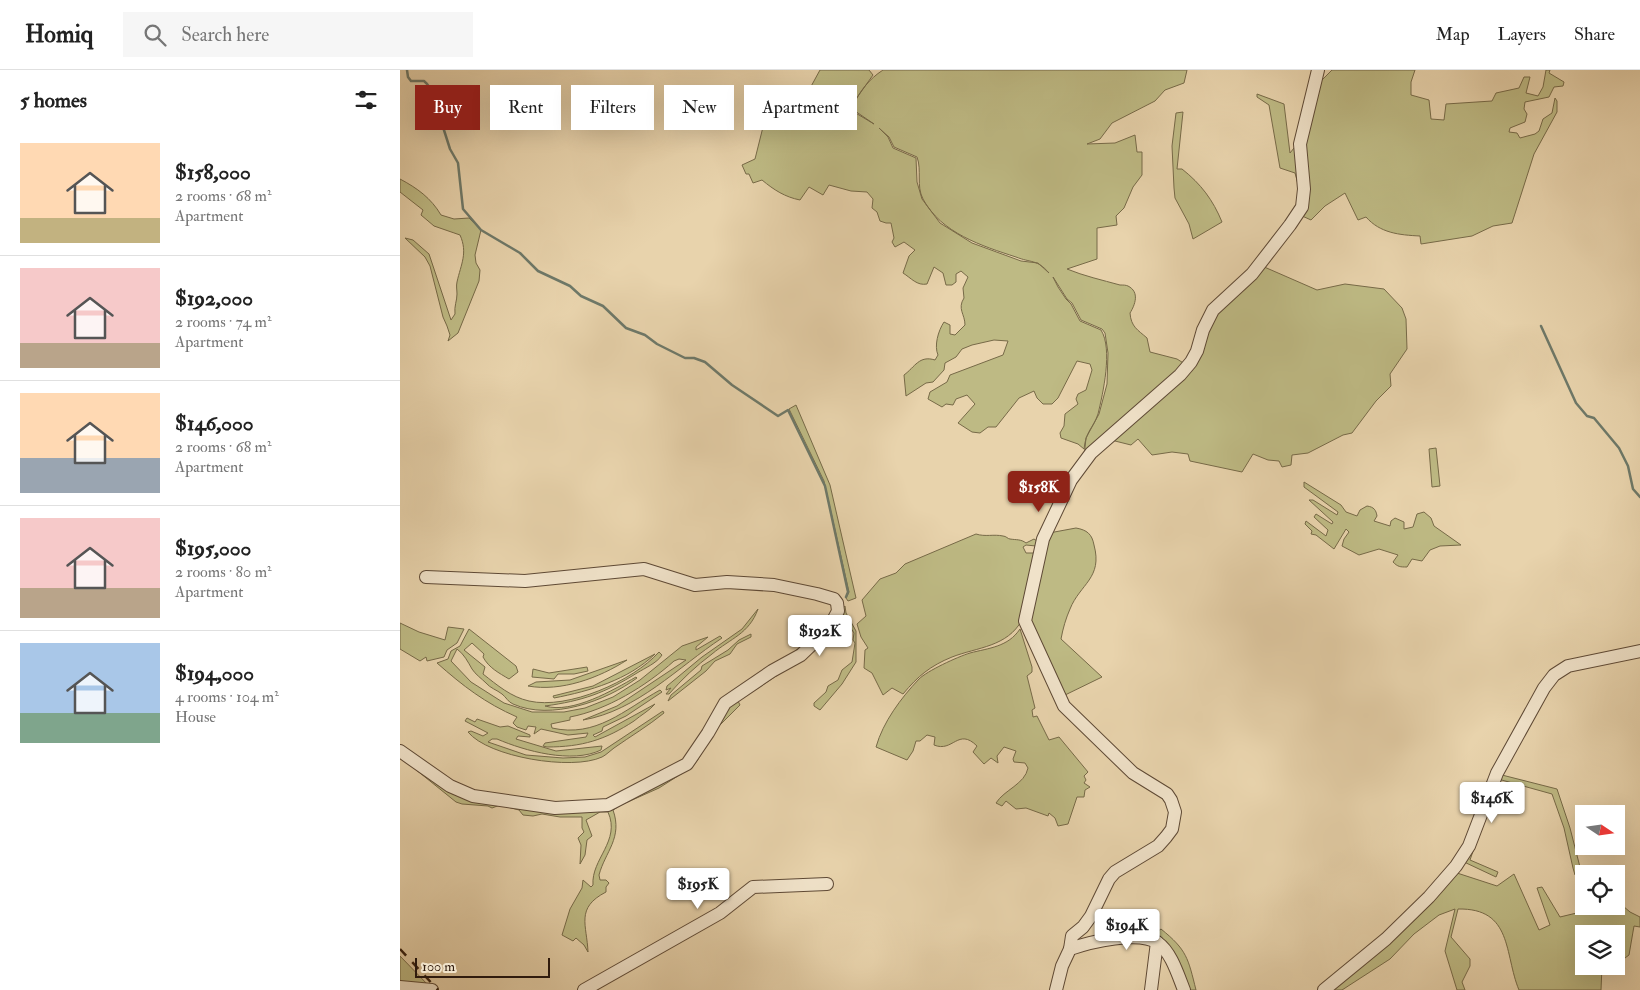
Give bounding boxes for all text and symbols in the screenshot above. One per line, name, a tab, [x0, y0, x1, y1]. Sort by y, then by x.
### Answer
search box	[123, 12, 473, 57]
text: Homiq	[25, 19, 93, 50]
icon: search	[141, 21, 169, 49]
text: Search here	[181, 23, 269, 47]
text: Map	[1436, 23, 1470, 46]
text: Layers	[1498, 23, 1546, 46]
text: Share	[1574, 23, 1615, 46]
chip: Buy	[415, 85, 480, 130]
chip: Rent	[490, 85, 561, 130]
chip: Filters	[571, 85, 654, 130]
chip: New	[664, 85, 734, 130]
chip: Apartment	[744, 85, 857, 130]
icon: filters	[352, 86, 380, 114]
text: 5 homes	[20, 87, 87, 114]
text: $158,000	[175, 159, 251, 186]
icon: home	[60, 163, 120, 223]
text: 2 rooms · 68 m²	[175, 186, 271, 206]
text: Apartment	[175, 206, 243, 226]
text: $192,000	[175, 285, 253, 312]
icon: home	[60, 288, 120, 348]
text: 2 rooms · 74 m²	[175, 312, 271, 332]
text: Apartment	[175, 332, 243, 352]
text: $146,000	[175, 410, 254, 437]
icon: home	[60, 413, 120, 473]
text: 2 rooms · 68 m²	[175, 437, 271, 457]
text: Apartment	[175, 457, 243, 477]
pin: $158K	[1004, 470, 1074, 513]
text: $158K	[1019, 477, 1059, 497]
text: $195,000	[175, 535, 251, 562]
icon: home	[60, 538, 120, 598]
text: 2 rooms · 80 m²	[175, 562, 272, 582]
text: Apartment	[175, 582, 243, 602]
pin: $192K	[785, 614, 855, 657]
text: $192K	[799, 621, 841, 641]
text: $194,000	[175, 660, 254, 687]
icon: home	[60, 663, 120, 723]
text: 4 rooms · 104 m²	[175, 687, 279, 707]
text: House	[175, 707, 216, 727]
pin: $146K	[1457, 782, 1527, 824]
text: $146K	[1471, 788, 1513, 808]
north arrow	[1575, 805, 1625, 855]
map controls	[1575, 805, 1625, 975]
button: locate	[1575, 865, 1625, 915]
pin: $195K	[663, 868, 733, 910]
text: $195K	[677, 874, 719, 894]
pin: $194K	[1092, 908, 1162, 951]
text: $194K	[1106, 915, 1148, 935]
button: layers	[1575, 925, 1625, 975]
scale bar	[415, 955, 550, 978]
text: 100 m	[422, 958, 455, 975]

